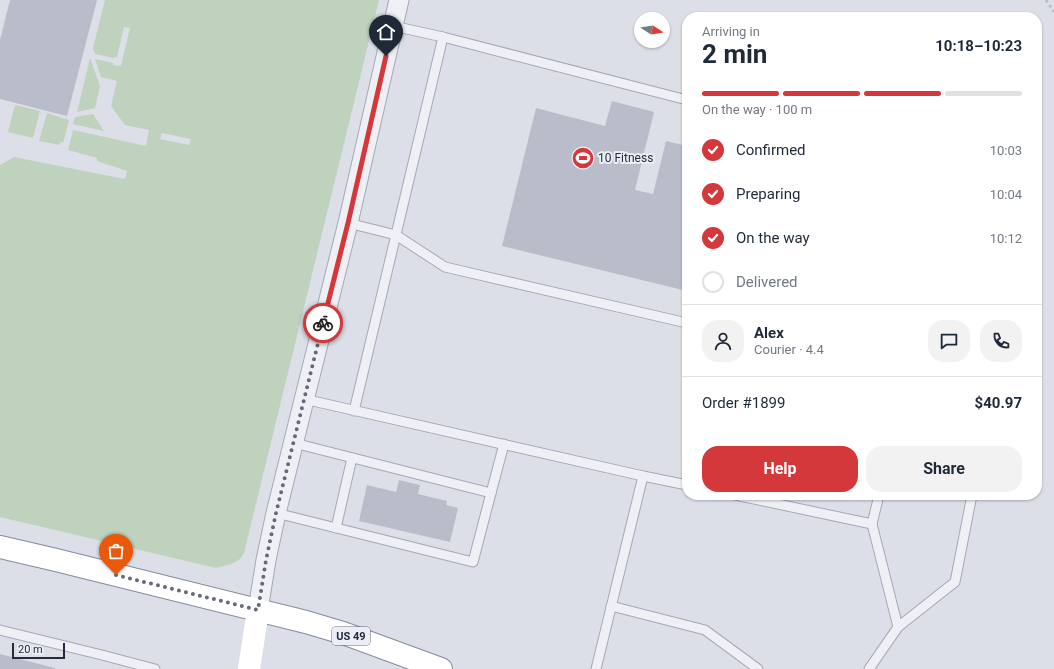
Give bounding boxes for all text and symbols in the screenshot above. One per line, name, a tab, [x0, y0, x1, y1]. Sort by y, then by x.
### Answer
north arrow	[634, 12, 670, 48]
map controls	[634, 12, 670, 48]
pin	[369, 15, 403, 56]
icon: home	[375, 21, 397, 43]
text: Arriving in	[702, 24, 760, 39]
text: 10:18–10:23	[935, 37, 1022, 55]
text: 2 min	[702, 39, 767, 69]
text: On the way · 100 m	[702, 102, 812, 117]
icon: check	[702, 139, 724, 161]
text: Confirmed	[736, 141, 806, 159]
text: 10:03	[990, 143, 1022, 158]
sports icon: 10 Fitness	[570, 145, 596, 171]
place label: 10 Fitness	[598, 151, 653, 165]
icon: check	[702, 183, 724, 205]
text: Preparing	[736, 185, 800, 203]
text: 10:04	[990, 187, 1022, 202]
icon: check	[702, 227, 724, 249]
text: On the way	[736, 229, 810, 247]
text: 10:12	[990, 231, 1022, 246]
text: Delivered	[736, 273, 798, 291]
courier	[303, 303, 343, 343]
icon: bike	[312, 312, 334, 334]
button: person	[702, 320, 744, 362]
button: chat	[928, 320, 970, 362]
button: phone	[980, 320, 1022, 362]
text: Alex	[754, 324, 784, 342]
text: Courier · 4.4	[754, 342, 824, 357]
text: Order #1899	[702, 394, 785, 412]
text: $40.97	[975, 394, 1022, 412]
button: Help	[702, 446, 858, 492]
button: Share	[866, 446, 1022, 492]
pin	[99, 534, 133, 575]
icon: bag	[105, 540, 127, 562]
road number: US 49	[332, 627, 370, 645]
scale bar	[12, 641, 65, 660]
text: 20 m	[18, 643, 43, 656]

